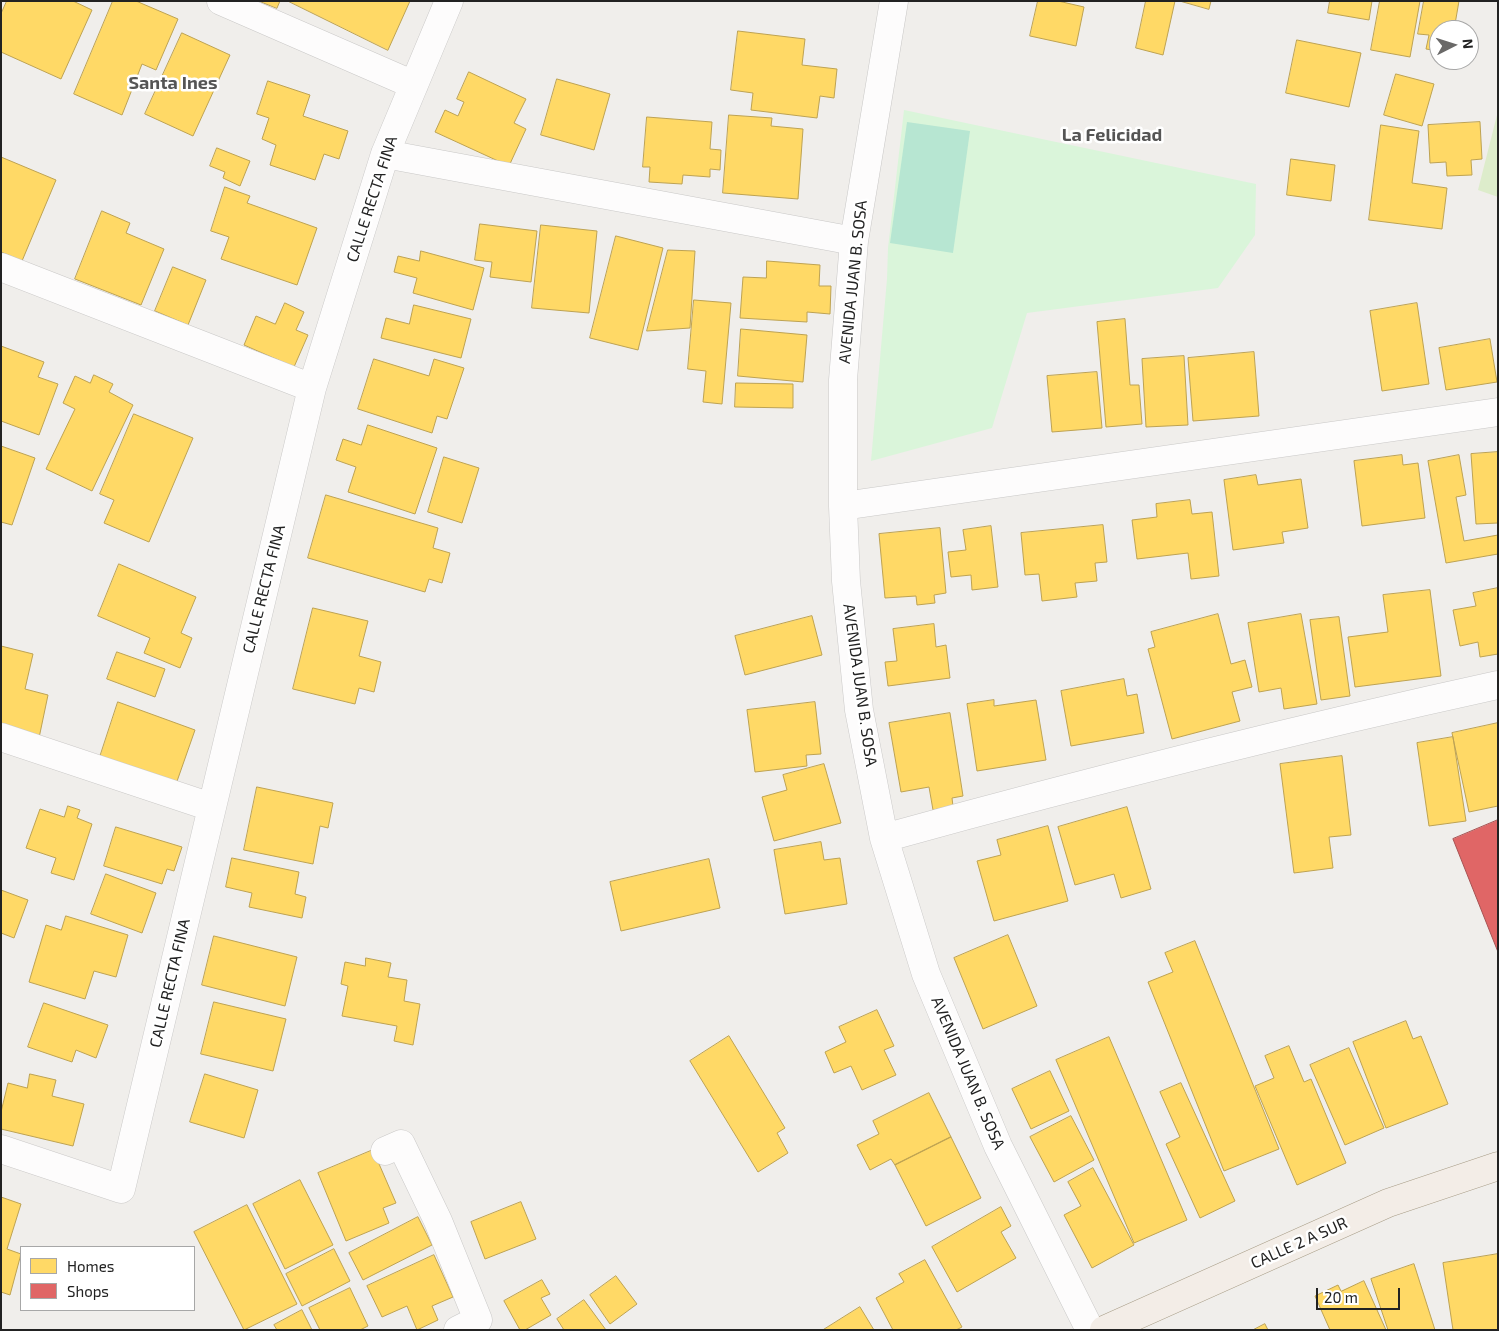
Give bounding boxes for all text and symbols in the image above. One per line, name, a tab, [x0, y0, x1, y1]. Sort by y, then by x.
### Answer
north arrow	[1429, 20, 1479, 70]
text: N	[1460, 38, 1477, 50]
district label: Santa Ines	[129, 72, 217, 94]
district label: La Felicidad	[1062, 124, 1162, 146]
street label: CALLE RECTA FINA	[342, 133, 402, 265]
street label: AVENIDA JUAN B. SOSA	[835, 199, 871, 365]
street label: CALLE RECTA FINA	[239, 523, 289, 655]
street label: AVENIDA JUAN B. SOSA	[839, 602, 881, 768]
street label: CALLE RECTA FINA	[146, 917, 194, 1049]
street label: AVENIDA JUAN B. SOSA	[927, 994, 1009, 1152]
street label: CALLE 2 A SUR	[1248, 1213, 1350, 1273]
legend	[20, 1246, 195, 1311]
text: Homes	[67, 1257, 114, 1275]
scale bar	[1319, 1278, 1403, 1310]
text: Shops	[67, 1282, 109, 1300]
text: 20 m	[1324, 1288, 1358, 1306]

